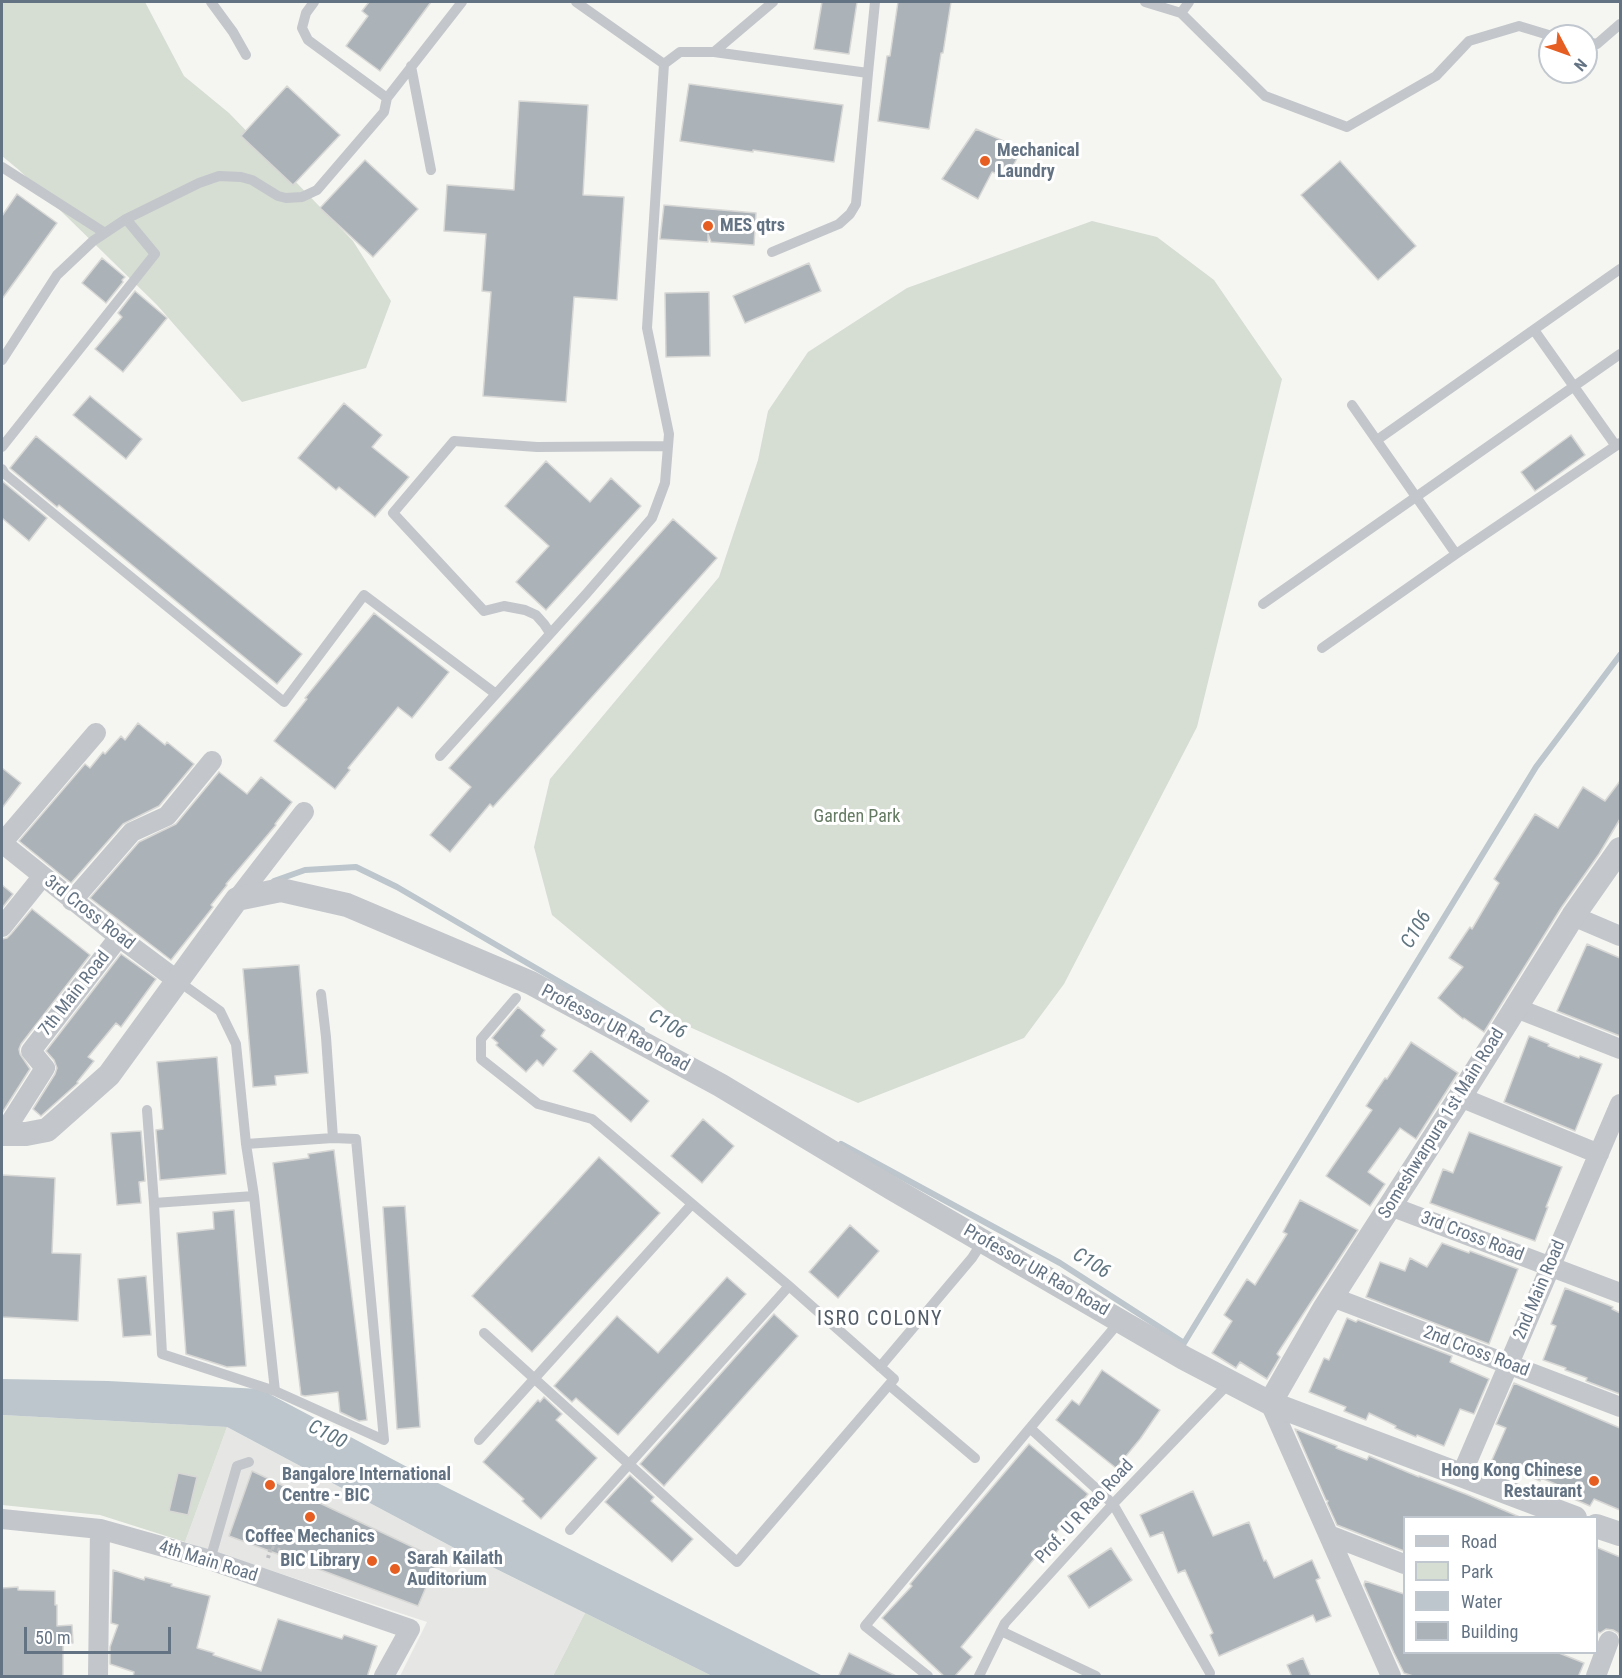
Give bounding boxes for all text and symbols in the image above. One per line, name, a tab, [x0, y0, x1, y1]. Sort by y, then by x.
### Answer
north arrow	[1538, 24, 1598, 84]
text: N	[1570, 55, 1591, 75]
place label: Mechanical Laundry	[997, 140, 1080, 182]
marker: Mechanical Laundry	[978, 154, 992, 168]
place label: MES qtrs	[720, 215, 785, 237]
marker: MES qtrs	[701, 219, 715, 233]
park label: Garden Park	[814, 806, 900, 828]
street label: 3rd Cross Road	[40, 871, 138, 955]
water label: C106	[1396, 907, 1438, 953]
street label: 7th Main Road	[35, 947, 115, 1041]
street label: Professor UR Rao Road	[537, 981, 693, 1077]
water label: C106	[644, 1005, 690, 1045]
street label: Someshwarpura 1st Main Road	[1374, 1025, 1510, 1223]
street label: 3rd Cross Road	[1417, 1207, 1527, 1267]
street label: Professor UR Rao Road	[959, 1221, 1113, 1321]
street label: 2nd Main Road	[1509, 1237, 1571, 1343]
water label: C106	[1068, 1243, 1114, 1285]
district label: ISRO COLONY	[817, 1308, 943, 1332]
street label: 2nd Cross Road	[1420, 1322, 1532, 1382]
water label: C100	[304, 1415, 350, 1455]
street label: Prof. U R Rao Road	[1031, 1456, 1139, 1568]
place label: Hong Kong Chinese Restaurant	[1441, 1460, 1582, 1502]
place label: Bangalore International Centre - BIC	[282, 1464, 451, 1506]
marker: Hong Kong Chinese Restaurant	[1587, 1474, 1601, 1488]
marker: Bangalore International Centre - BIC	[263, 1478, 277, 1492]
marker: Coffee Mechanics	[303, 1510, 317, 1524]
legend	[1403, 1516, 1598, 1654]
place label: Coffee Mechanics	[245, 1526, 375, 1548]
text: Road	[1461, 1531, 1497, 1552]
street label: 4th Main Road	[156, 1537, 260, 1587]
place label: Sarah Kailath Auditorium	[407, 1548, 503, 1590]
place label: BIC Library	[280, 1550, 360, 1572]
marker: BIC Library	[365, 1554, 379, 1568]
text: Park	[1461, 1561, 1493, 1582]
marker: Sarah Kailath Auditorium	[388, 1562, 402, 1576]
text: Water	[1461, 1591, 1502, 1612]
scale bar	[27, 1615, 174, 1653]
text: Building	[1461, 1621, 1518, 1642]
text: 50 m	[35, 1627, 70, 1648]

